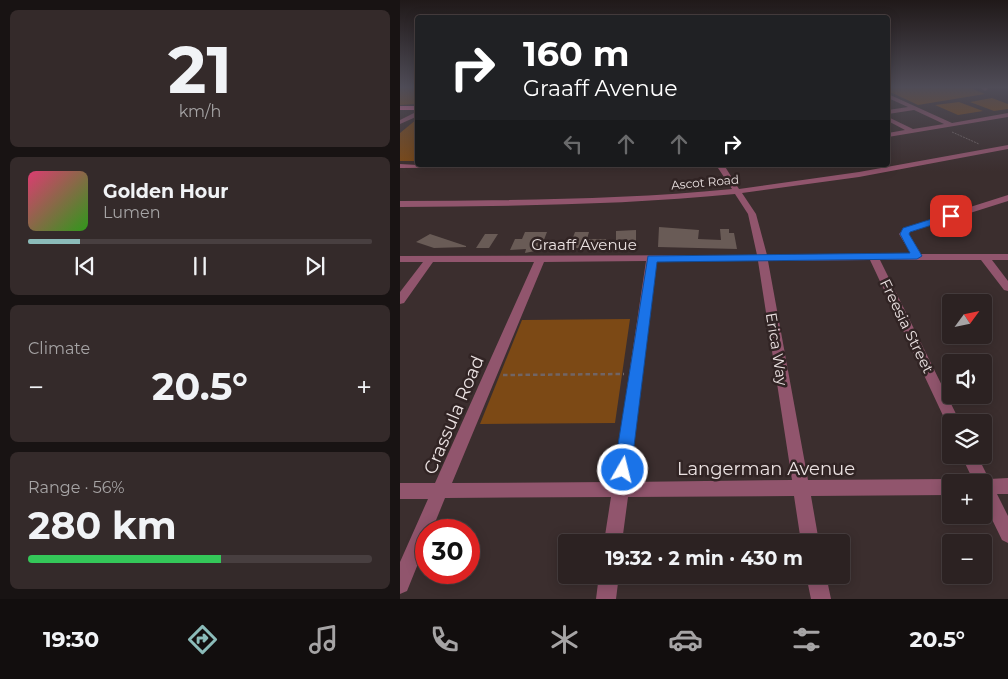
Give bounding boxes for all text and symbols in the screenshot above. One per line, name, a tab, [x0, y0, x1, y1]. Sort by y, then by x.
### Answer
text: 21	[168, 30, 232, 109]
text: 160 m	[523, 32, 629, 75]
icon: right	[440, 35, 505, 100]
text: Graaff Avenue	[523, 75, 678, 102]
text: km/h	[179, 102, 221, 121]
icon: left	[559, 130, 587, 158]
icon: ahead	[612, 130, 640, 158]
icon: ahead	[665, 130, 693, 158]
icon: right	[718, 130, 746, 158]
street label: Ascot Road	[670, 172, 740, 192]
text: Golden Hour	[103, 180, 229, 203]
pin	[930, 195, 972, 237]
icon: arrive	[937, 202, 965, 230]
text: Lumen	[103, 203, 161, 222]
street label: Graaff Avenue	[531, 235, 637, 254]
icon: previous	[71, 252, 99, 280]
icon: pause	[186, 252, 214, 280]
icon: next	[301, 252, 329, 280]
street label: Freesia Street	[876, 276, 938, 376]
north arrow	[942, 294, 992, 344]
map controls	[942, 294, 992, 584]
street label: Erica Way	[762, 311, 792, 388]
text: Climate	[28, 339, 90, 358]
street label: Crassula Road	[419, 352, 489, 478]
button: sound	[942, 354, 992, 404]
text: 20.5°	[152, 363, 248, 410]
text: −	[28, 370, 44, 404]
text: +	[356, 370, 372, 404]
button: layers	[942, 414, 992, 464]
position arrow	[596, 443, 648, 495]
street label: Langerman Avenue	[677, 458, 855, 480]
button: +	[942, 474, 992, 524]
text: Range · 56%	[28, 478, 125, 497]
text: 280 km	[28, 502, 177, 549]
speed limit sign: 30	[415, 519, 480, 584]
button: −	[942, 534, 992, 584]
text: 19:32 · 2 min · 430 m	[605, 547, 803, 570]
icon: directions	[185, 622, 220, 657]
icon: music	[306, 622, 341, 657]
icon: phone	[427, 622, 462, 657]
icon: climate	[547, 622, 582, 657]
icon: car	[668, 622, 703, 657]
icon: filters	[789, 622, 824, 657]
text: 19:30	[43, 626, 99, 653]
text: 20.5°	[910, 626, 965, 653]

